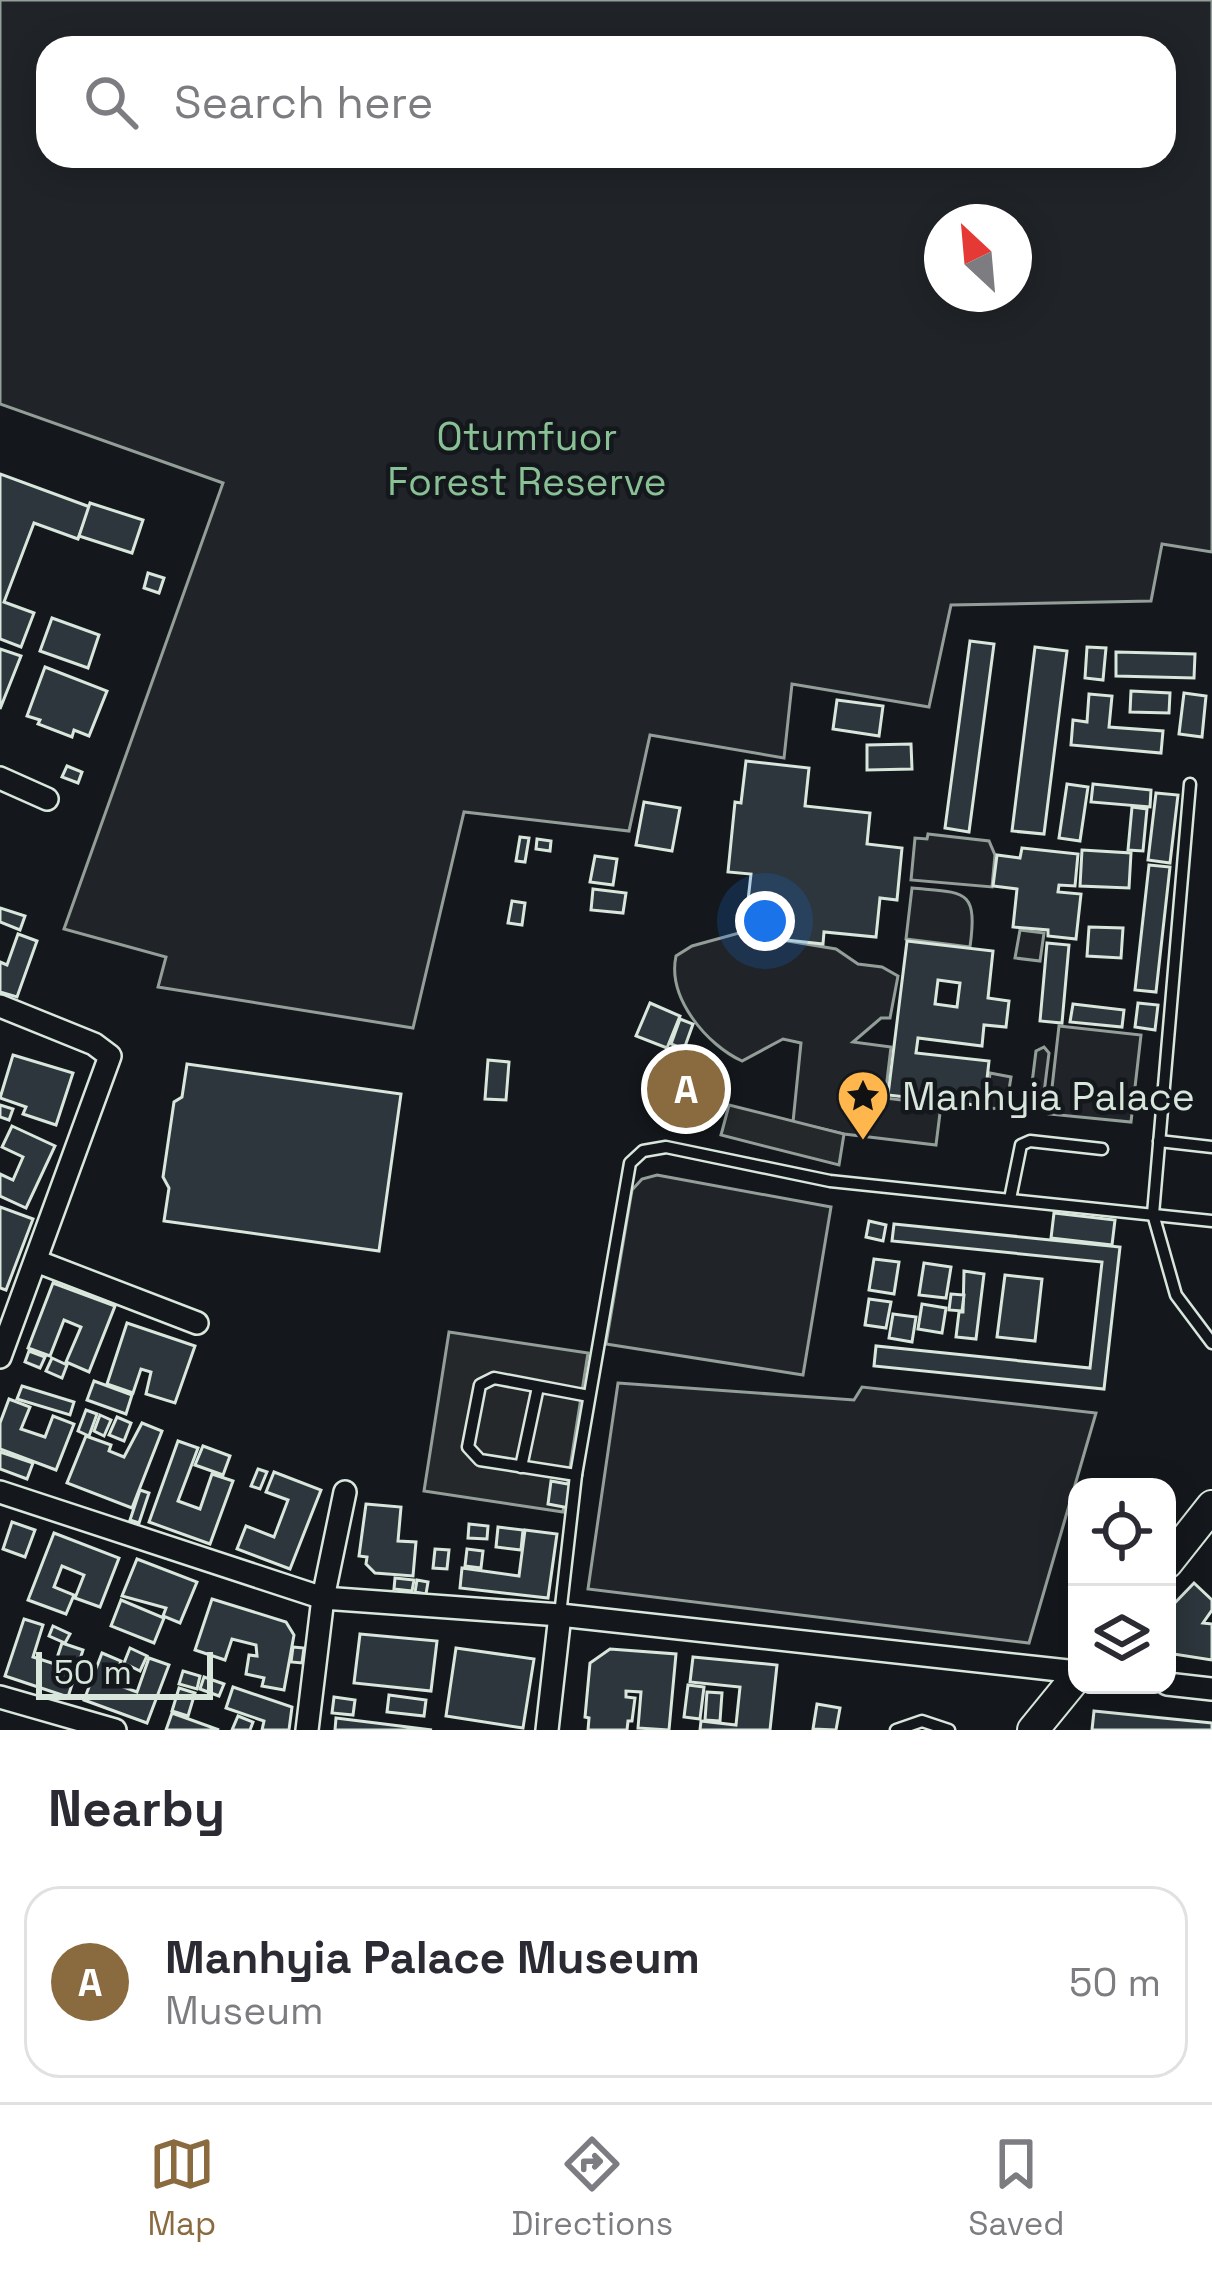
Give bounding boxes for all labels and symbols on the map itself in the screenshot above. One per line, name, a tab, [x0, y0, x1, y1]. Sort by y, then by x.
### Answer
north arrow	[924, 204, 1032, 312]
park label: Otumfuor Forest Reserve	[387, 412, 667, 506]
your location	[735, 891, 795, 951]
pin: A	[647, 1044, 725, 1134]
place icon: Manhyia Palace	[835, 1068, 891, 1142]
place label: Manhyia Palace	[902, 1072, 1195, 1121]
scale bar	[36, 1646, 213, 1699]

